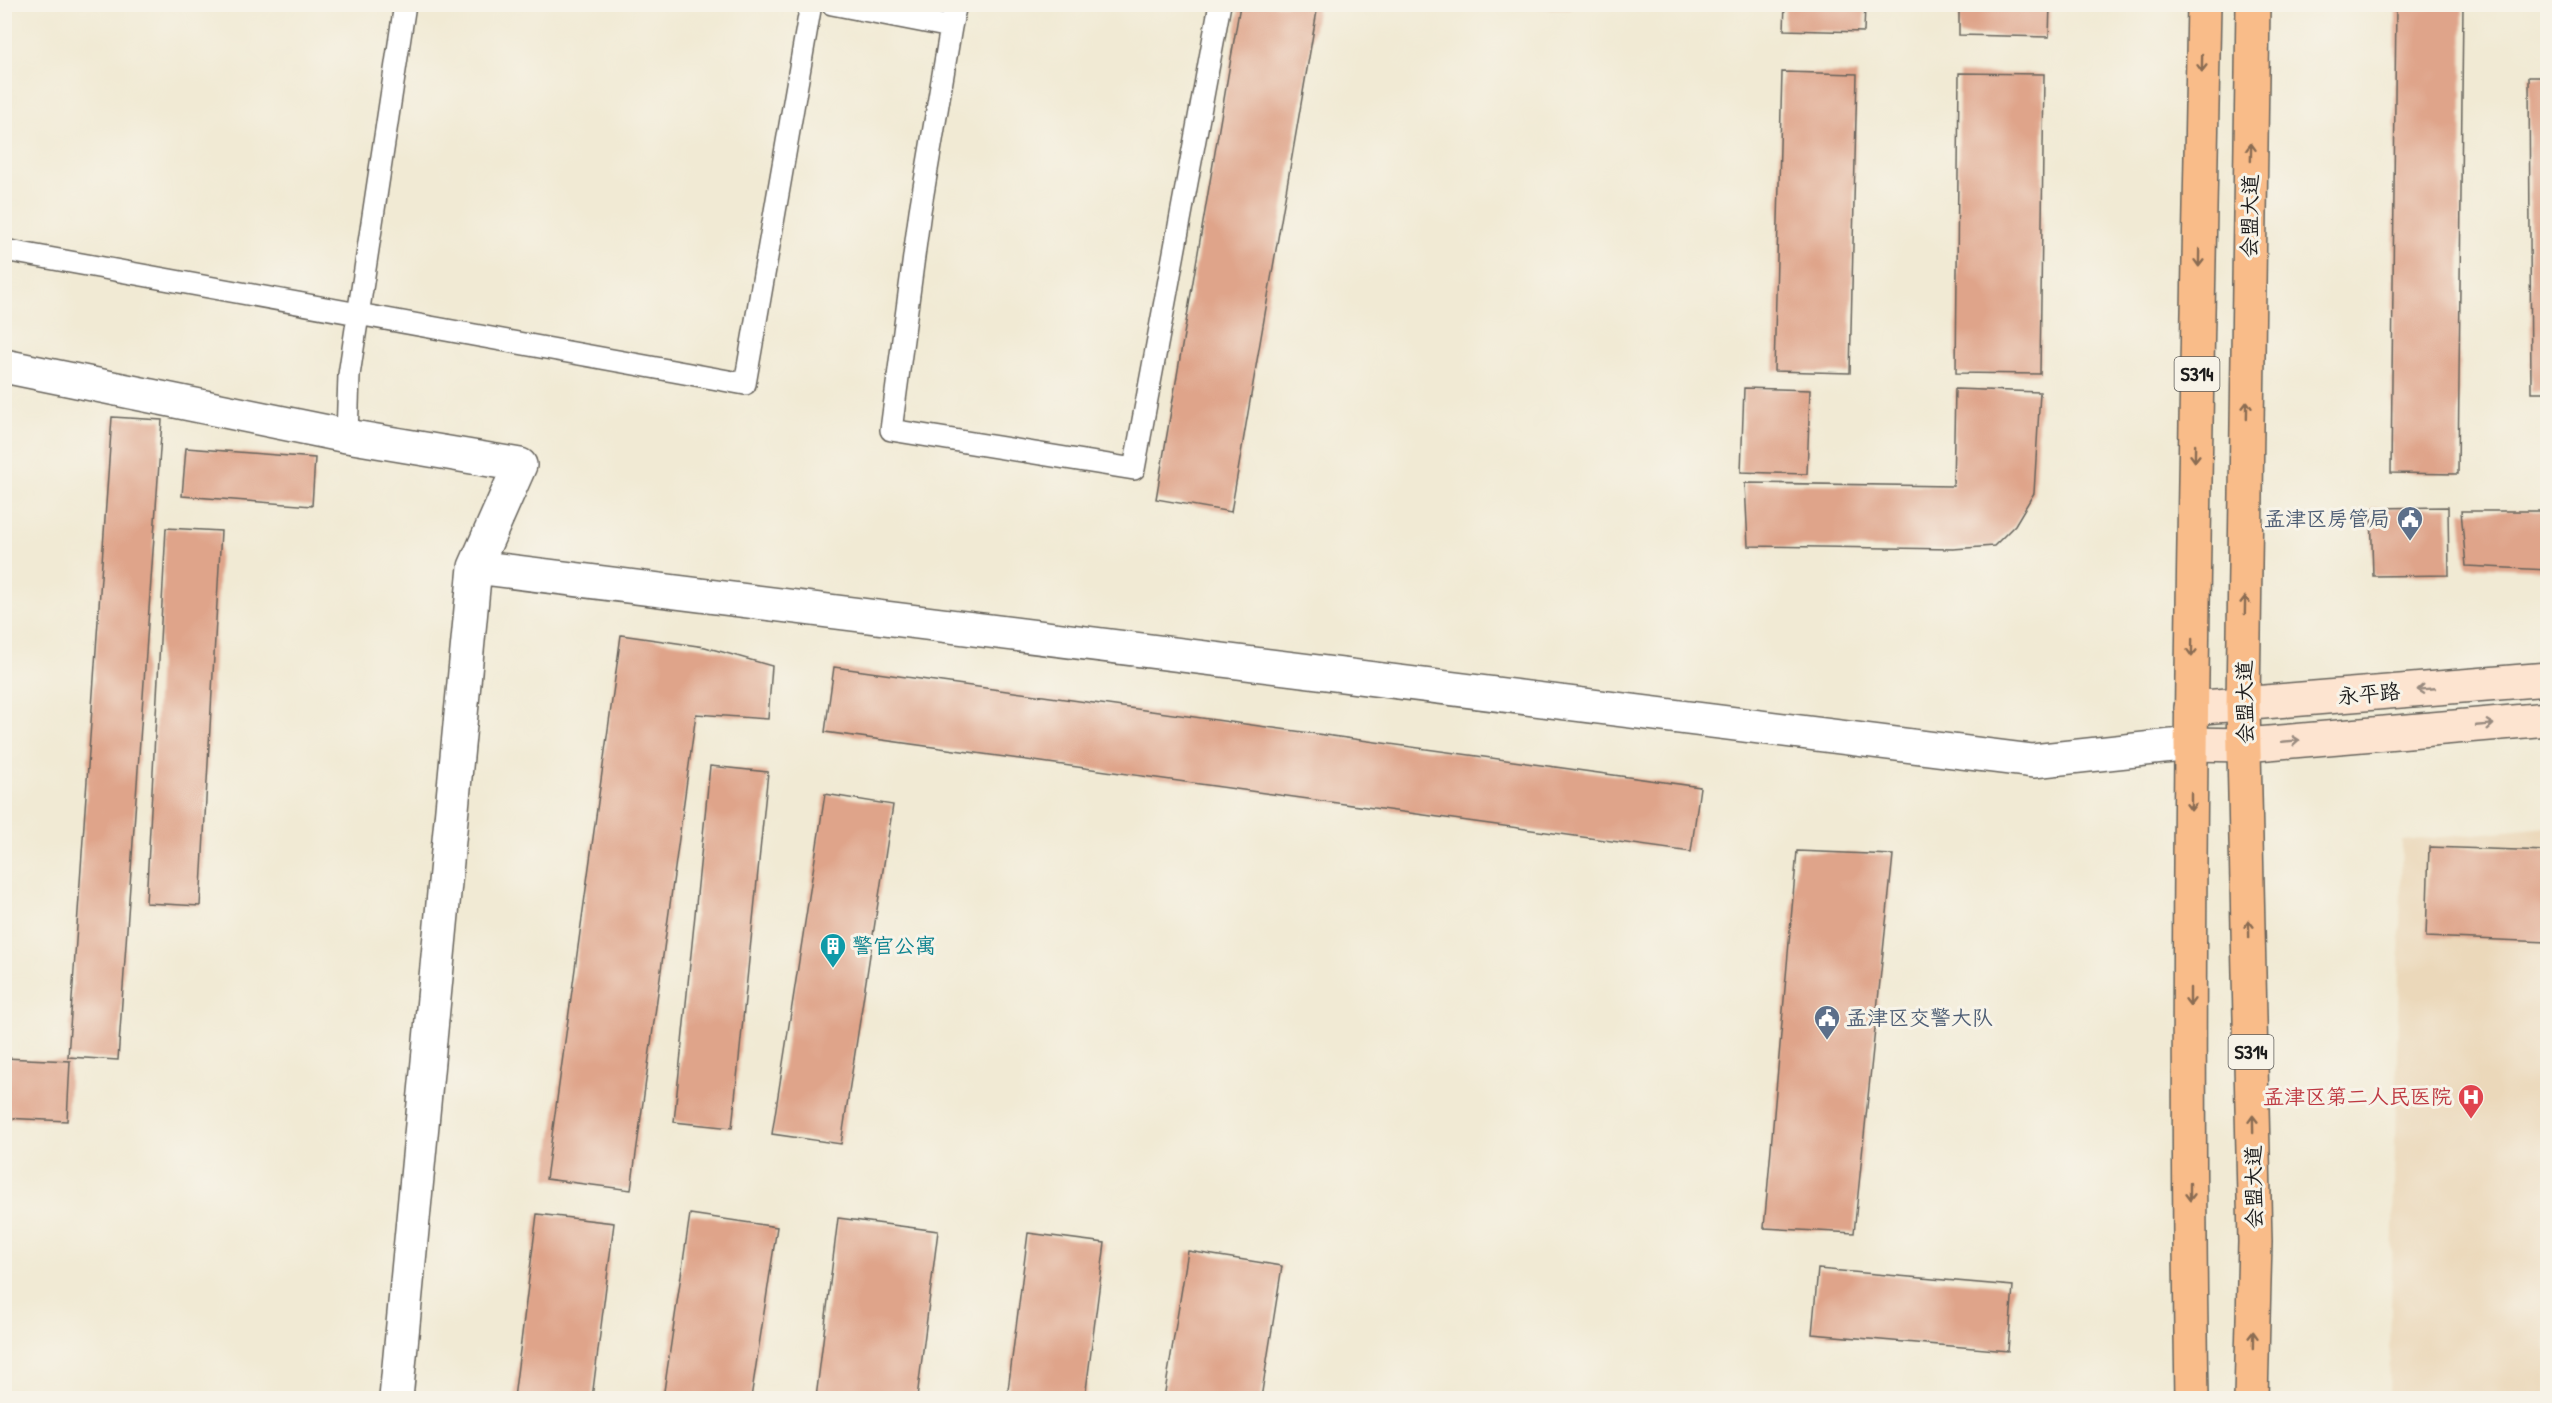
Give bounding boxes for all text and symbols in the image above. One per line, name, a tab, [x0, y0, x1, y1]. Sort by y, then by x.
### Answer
one-way arrow	[2197, 52, 2208, 72]
one-way arrow	[2245, 142, 2257, 162]
street label: 会盟大道	[2234, 174, 2265, 258]
one-way arrow	[2193, 247, 2205, 267]
road number: S314	[2174, 357, 2220, 391]
one-way arrow	[2241, 400, 2253, 420]
one-way arrow	[2189, 442, 2201, 462]
place label: 孟津区房管局	[2264, 504, 2390, 533]
public building icon: 孟津区房管局	[2395, 504, 2425, 542]
one-way arrow	[2239, 595, 2250, 615]
one-way arrow	[2186, 637, 2197, 657]
street label: 会盟大道	[2229, 660, 2260, 744]
street label: 永平路	[2336, 676, 2402, 711]
one-way arrow	[2417, 684, 2437, 695]
one-way arrow	[2475, 719, 2495, 730]
one-way arrow	[2280, 735, 2300, 746]
one-way arrow	[2185, 792, 2196, 812]
one-way arrow	[2243, 920, 2254, 940]
building icon: 警官公寓	[818, 931, 848, 969]
place label: 警官公寓	[852, 931, 936, 960]
one-way arrow	[2184, 987, 2196, 1007]
public building icon: 孟津区交警大队	[1812, 1003, 1842, 1041]
place label: 孟津区交警大队	[1846, 1003, 1993, 1032]
road number: S314	[2228, 1035, 2274, 1069]
place label: 孟津区第二人民医院	[2263, 1082, 2452, 1111]
hospital icon: 孟津区第二人民医院	[2456, 1082, 2486, 1120]
one-way arrow	[2247, 1115, 2258, 1135]
street label: 会盟大道	[2238, 1145, 2269, 1229]
one-way arrow	[2184, 1182, 2196, 1202]
one-way arrow	[2247, 1331, 2258, 1351]

